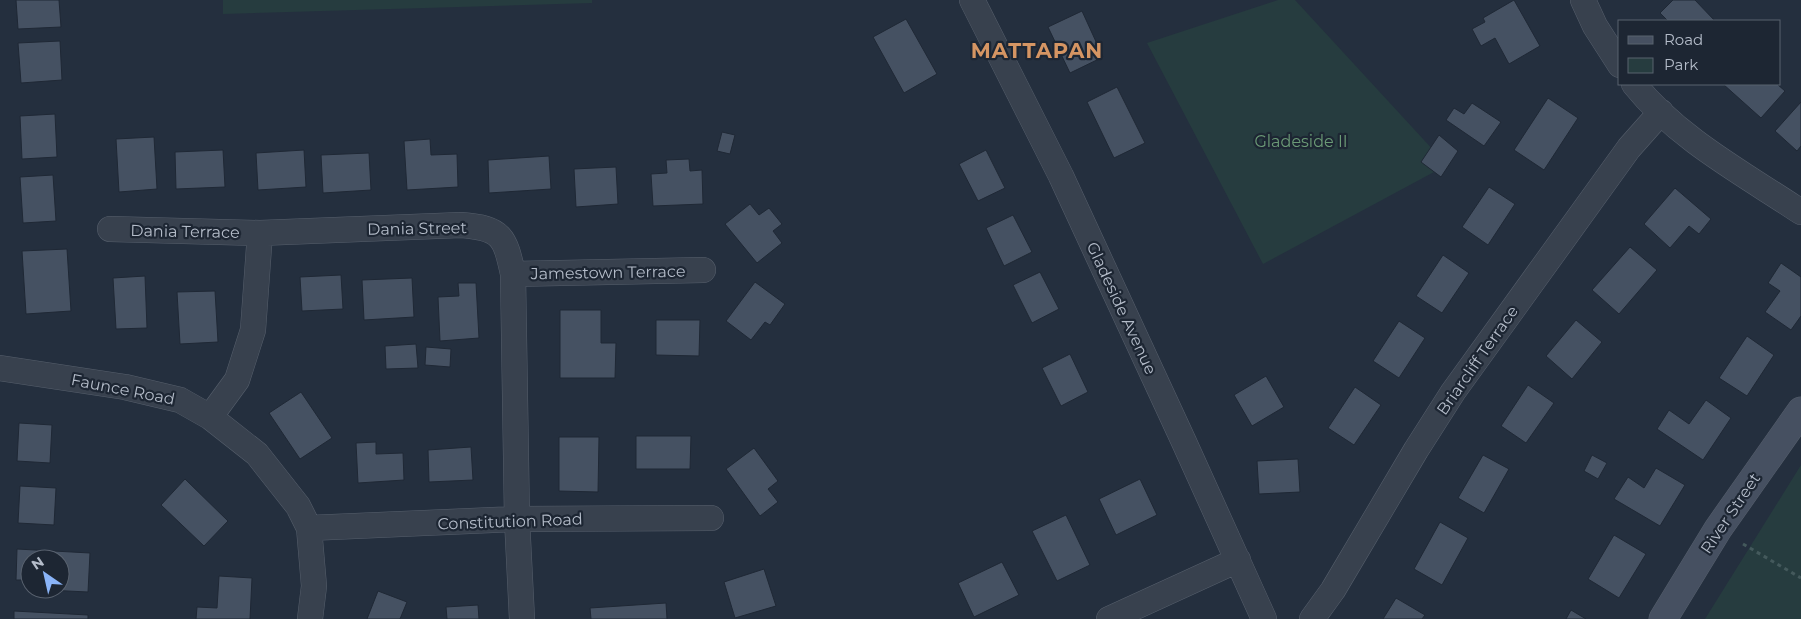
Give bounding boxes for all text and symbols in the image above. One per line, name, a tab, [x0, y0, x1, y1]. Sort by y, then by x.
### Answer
legend	[1618, 20, 1781, 85]
text: Road	[1664, 30, 1703, 49]
district label: MATTAPAN	[971, 38, 1103, 63]
text: Park	[1664, 55, 1698, 74]
park label: Gladeside II	[1254, 132, 1348, 151]
street label: Dania Street	[367, 218, 468, 239]
street label: Dania Terrace	[130, 221, 240, 242]
street label: Gladeside Avenue	[1083, 239, 1161, 377]
street label: Jamestown Terrace	[529, 262, 686, 283]
street label: Briarcliff Terrace	[1433, 302, 1522, 419]
street label: Faunce Road	[69, 370, 176, 409]
street label: River Street	[1697, 469, 1765, 557]
street label: Constitution Road	[437, 509, 583, 534]
north arrow	[20, 549, 70, 599]
text: N	[28, 553, 47, 574]

